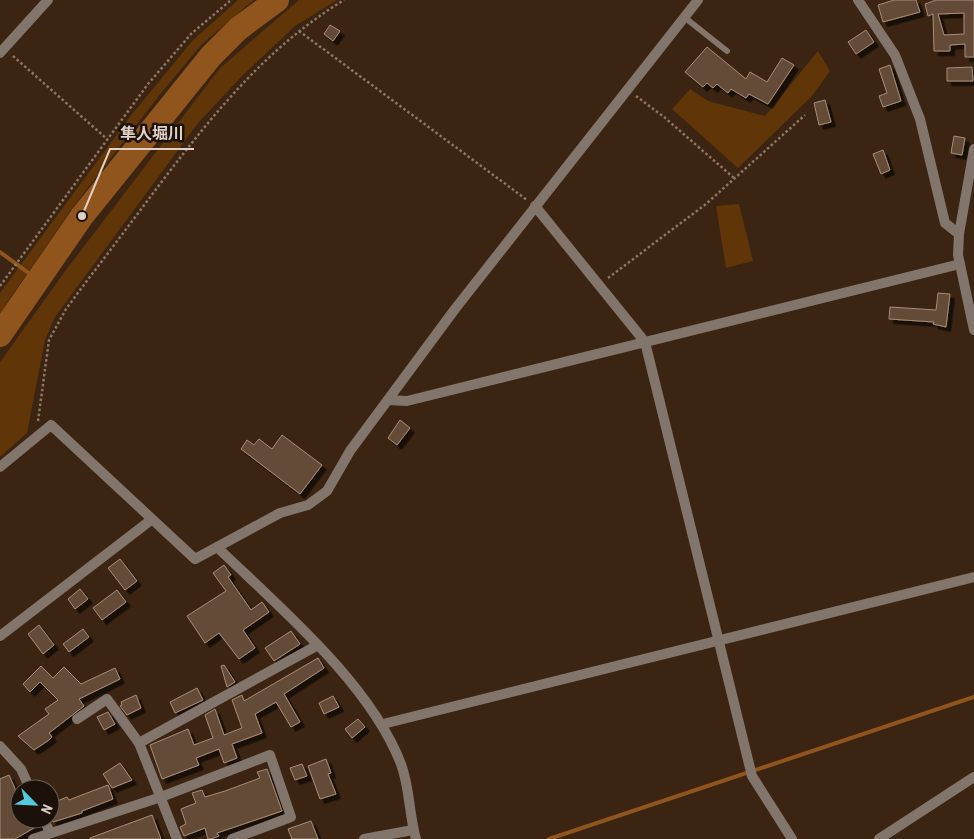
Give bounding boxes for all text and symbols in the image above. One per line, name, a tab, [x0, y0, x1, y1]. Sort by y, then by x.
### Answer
callout: 隼人堀川	[110, 118, 194, 149]
text: 隼人堀川	[120, 124, 184, 143]
north arrow	[10, 779, 60, 829]
text: N	[38, 802, 56, 816]

